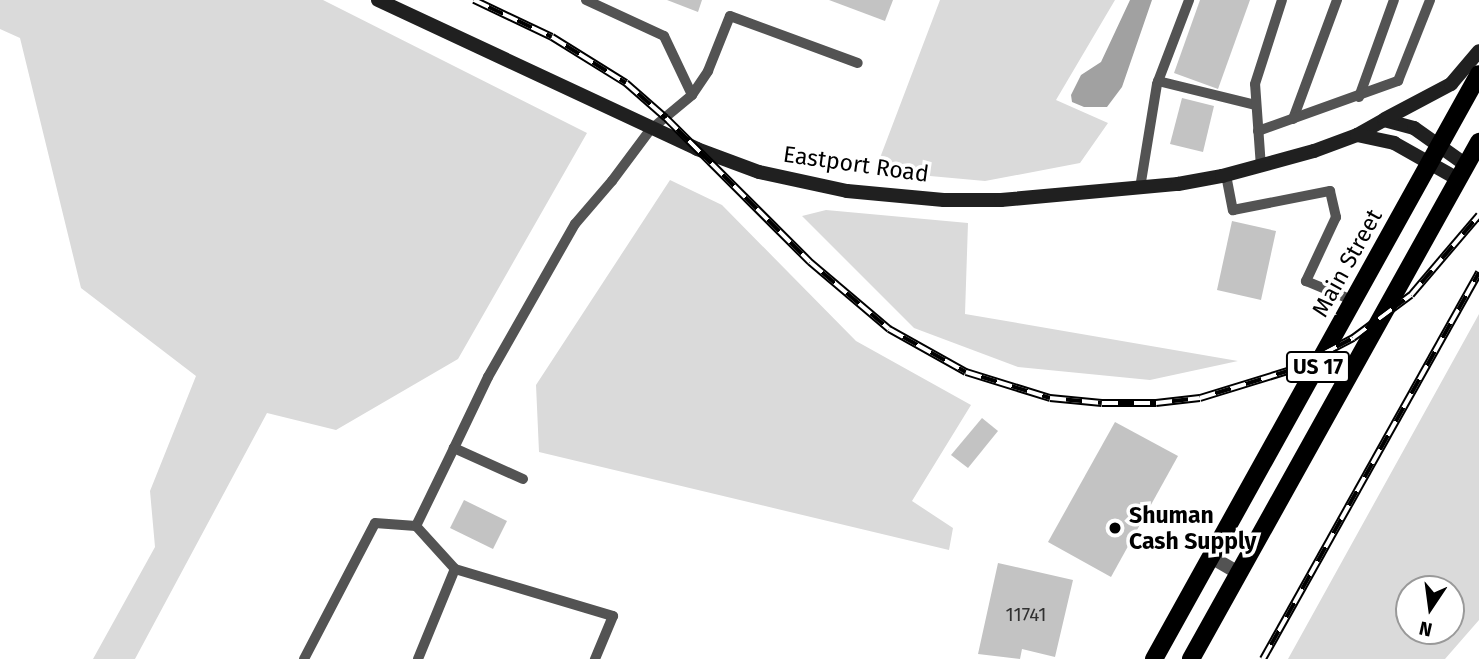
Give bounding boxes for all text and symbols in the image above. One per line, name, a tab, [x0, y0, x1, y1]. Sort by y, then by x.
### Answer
street label: Eastport Road	[781, 140, 931, 188]
street label: Main Street	[1306, 204, 1388, 322]
road number: US 17	[1285, 350, 1351, 384]
place label: Shuman Cash Supply	[1129, 501, 1256, 555]
marker: Shuman Cash Supply	[1107, 520, 1123, 536]
north arrow	[1395, 575, 1465, 645]
house number: 11741	[1005, 604, 1047, 626]
text: N	[1417, 616, 1434, 642]

